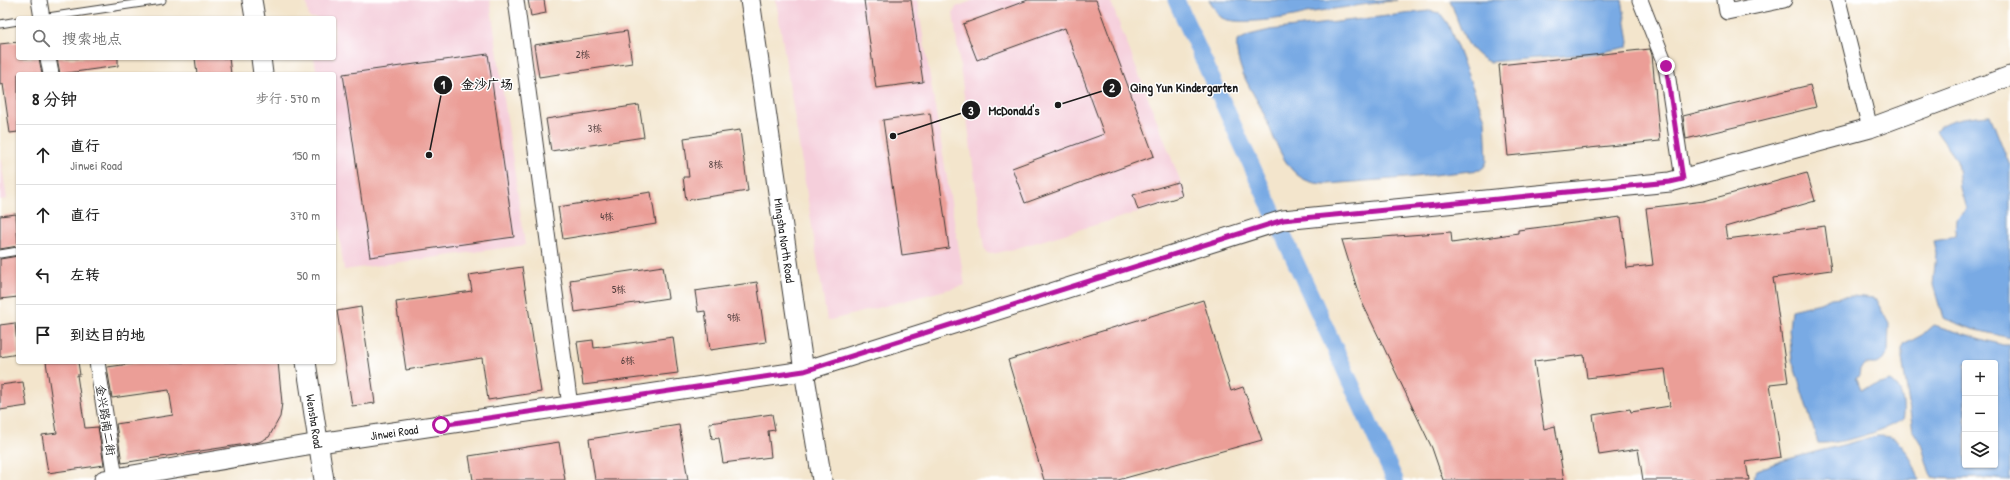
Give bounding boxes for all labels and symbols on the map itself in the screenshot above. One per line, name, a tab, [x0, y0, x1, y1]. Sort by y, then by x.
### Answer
house number: 2栋	[576, 48, 590, 61]
route end	[1657, 57, 1675, 75]
callout: 金沙广场	[433, 72, 521, 97]
text: 金沙广场	[461, 75, 513, 93]
callout: Qing Yun Kindergarten	[1102, 75, 1246, 100]
text: 1	[441, 76, 446, 93]
text: Qing Yun Kindergarten	[1130, 78, 1238, 97]
text: 2	[1109, 79, 1115, 96]
callout: McDonald's	[961, 98, 1048, 123]
text: McDonald's	[989, 101, 1039, 119]
text: 3	[968, 102, 974, 119]
house number: 3栋	[588, 122, 602, 135]
house number: 8栋	[709, 158, 723, 171]
street label: Mingsha North Road	[770, 197, 800, 284]
house number: 4栋	[600, 210, 614, 223]
house number: 5栋	[612, 283, 626, 296]
house number: 9栋	[727, 311, 741, 324]
house number: 6栋	[621, 354, 635, 367]
street label: 金兴路南二街	[92, 383, 120, 457]
street label: Wensha Road	[303, 393, 328, 450]
route start	[432, 416, 450, 434]
street label: Jinwei Road	[369, 420, 419, 444]

